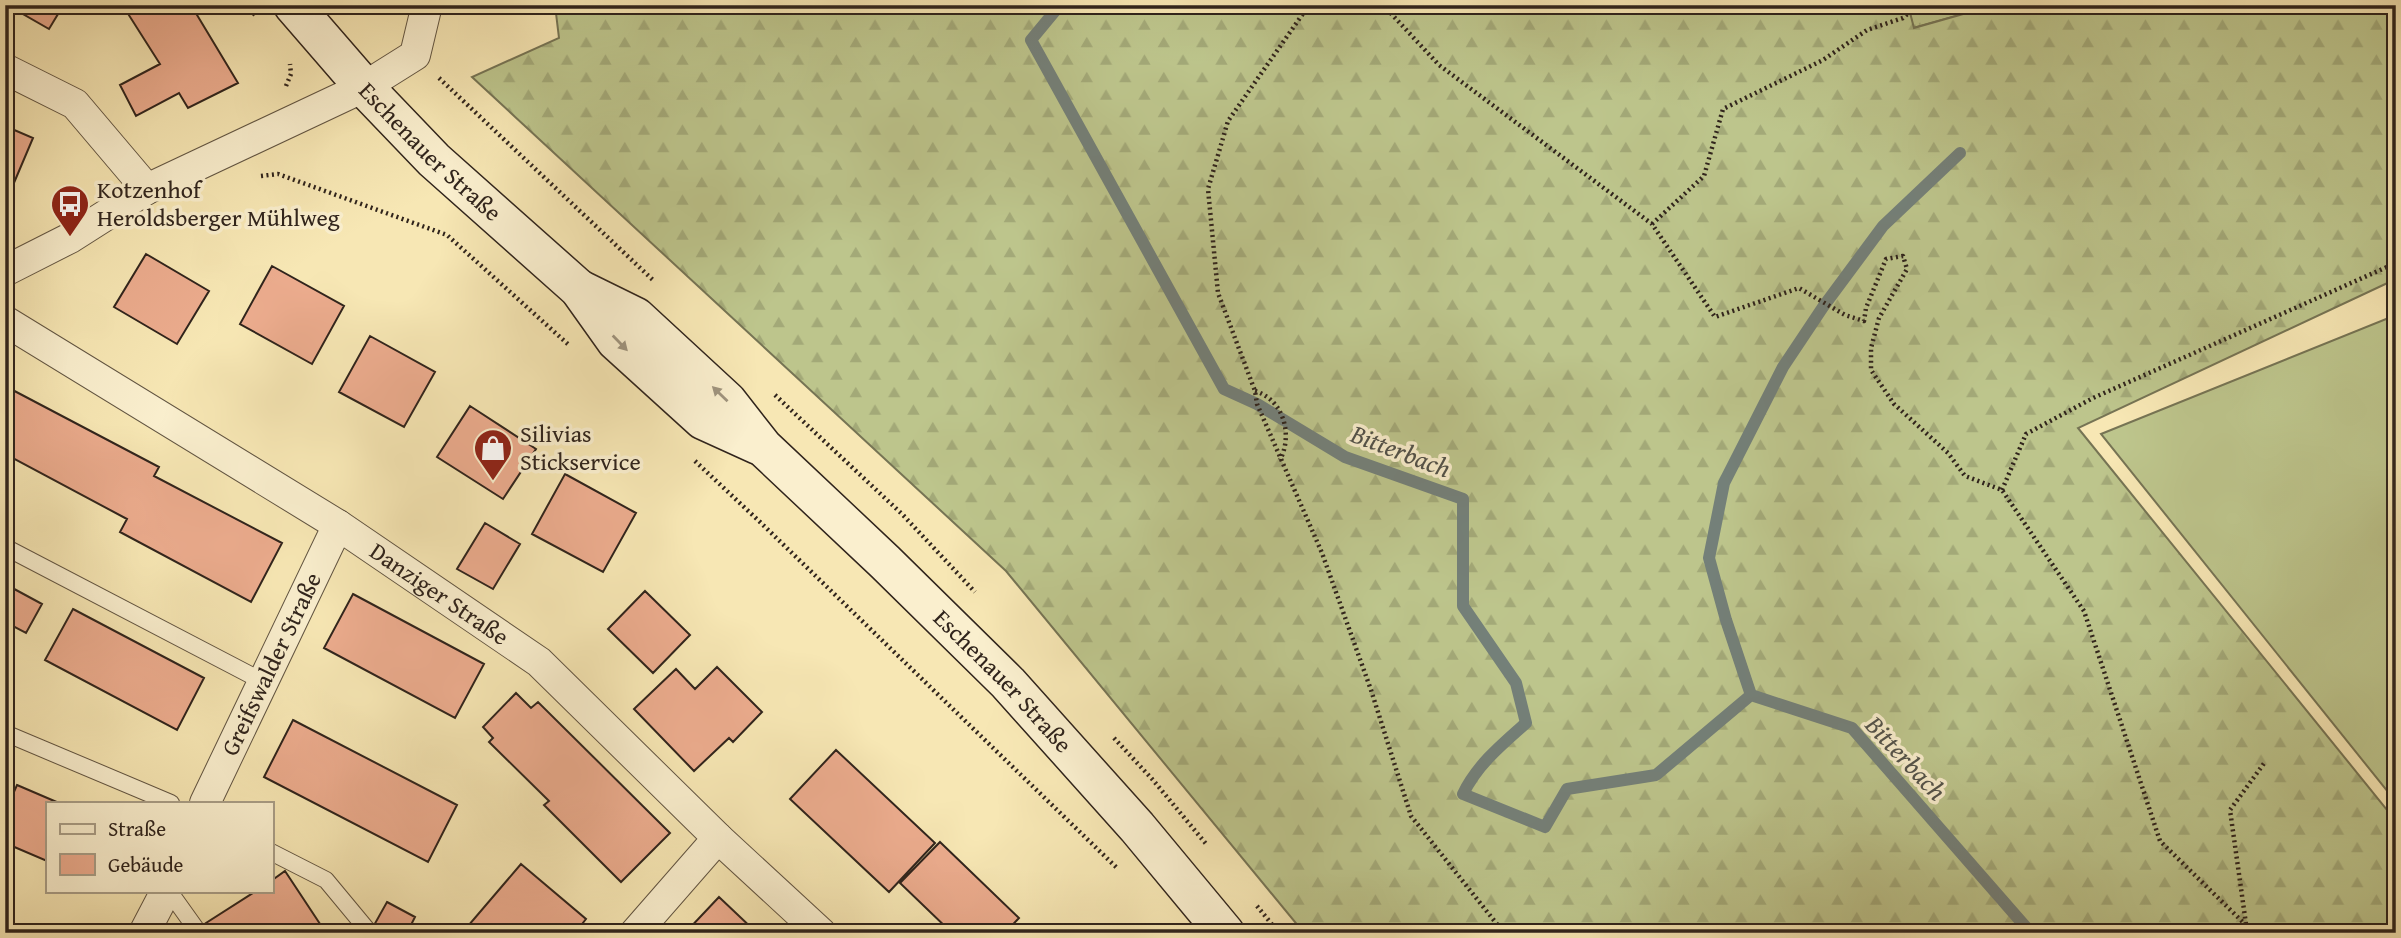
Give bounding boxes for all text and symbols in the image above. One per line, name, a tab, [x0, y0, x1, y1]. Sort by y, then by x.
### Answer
street label: Eschenauer Straße	[351, 74, 510, 229]
place label: Kotzenhof Heroldsberger Mühlweg	[97, 172, 340, 235]
bus stop icon: Kotzenhof Heroldsberger Mühlweg	[49, 183, 91, 238]
one-way arrow	[612, 334, 628, 351]
one-way arrow	[712, 387, 729, 403]
water label: Bitterbach	[1345, 413, 1457, 487]
place label: Silivias Stickservice	[520, 416, 641, 479]
shop icon: Silivias Stickservice	[472, 427, 514, 482]
street label: Danziger Straße	[363, 534, 516, 654]
street label: Greifswalder Straße	[212, 566, 330, 761]
street label: Eschenauer Straße	[926, 601, 1081, 760]
water label: Bitterbach	[1856, 706, 1956, 809]
legend	[46, 802, 273, 892]
text: Straße	[108, 813, 166, 844]
text: Gebäude	[108, 849, 184, 880]

